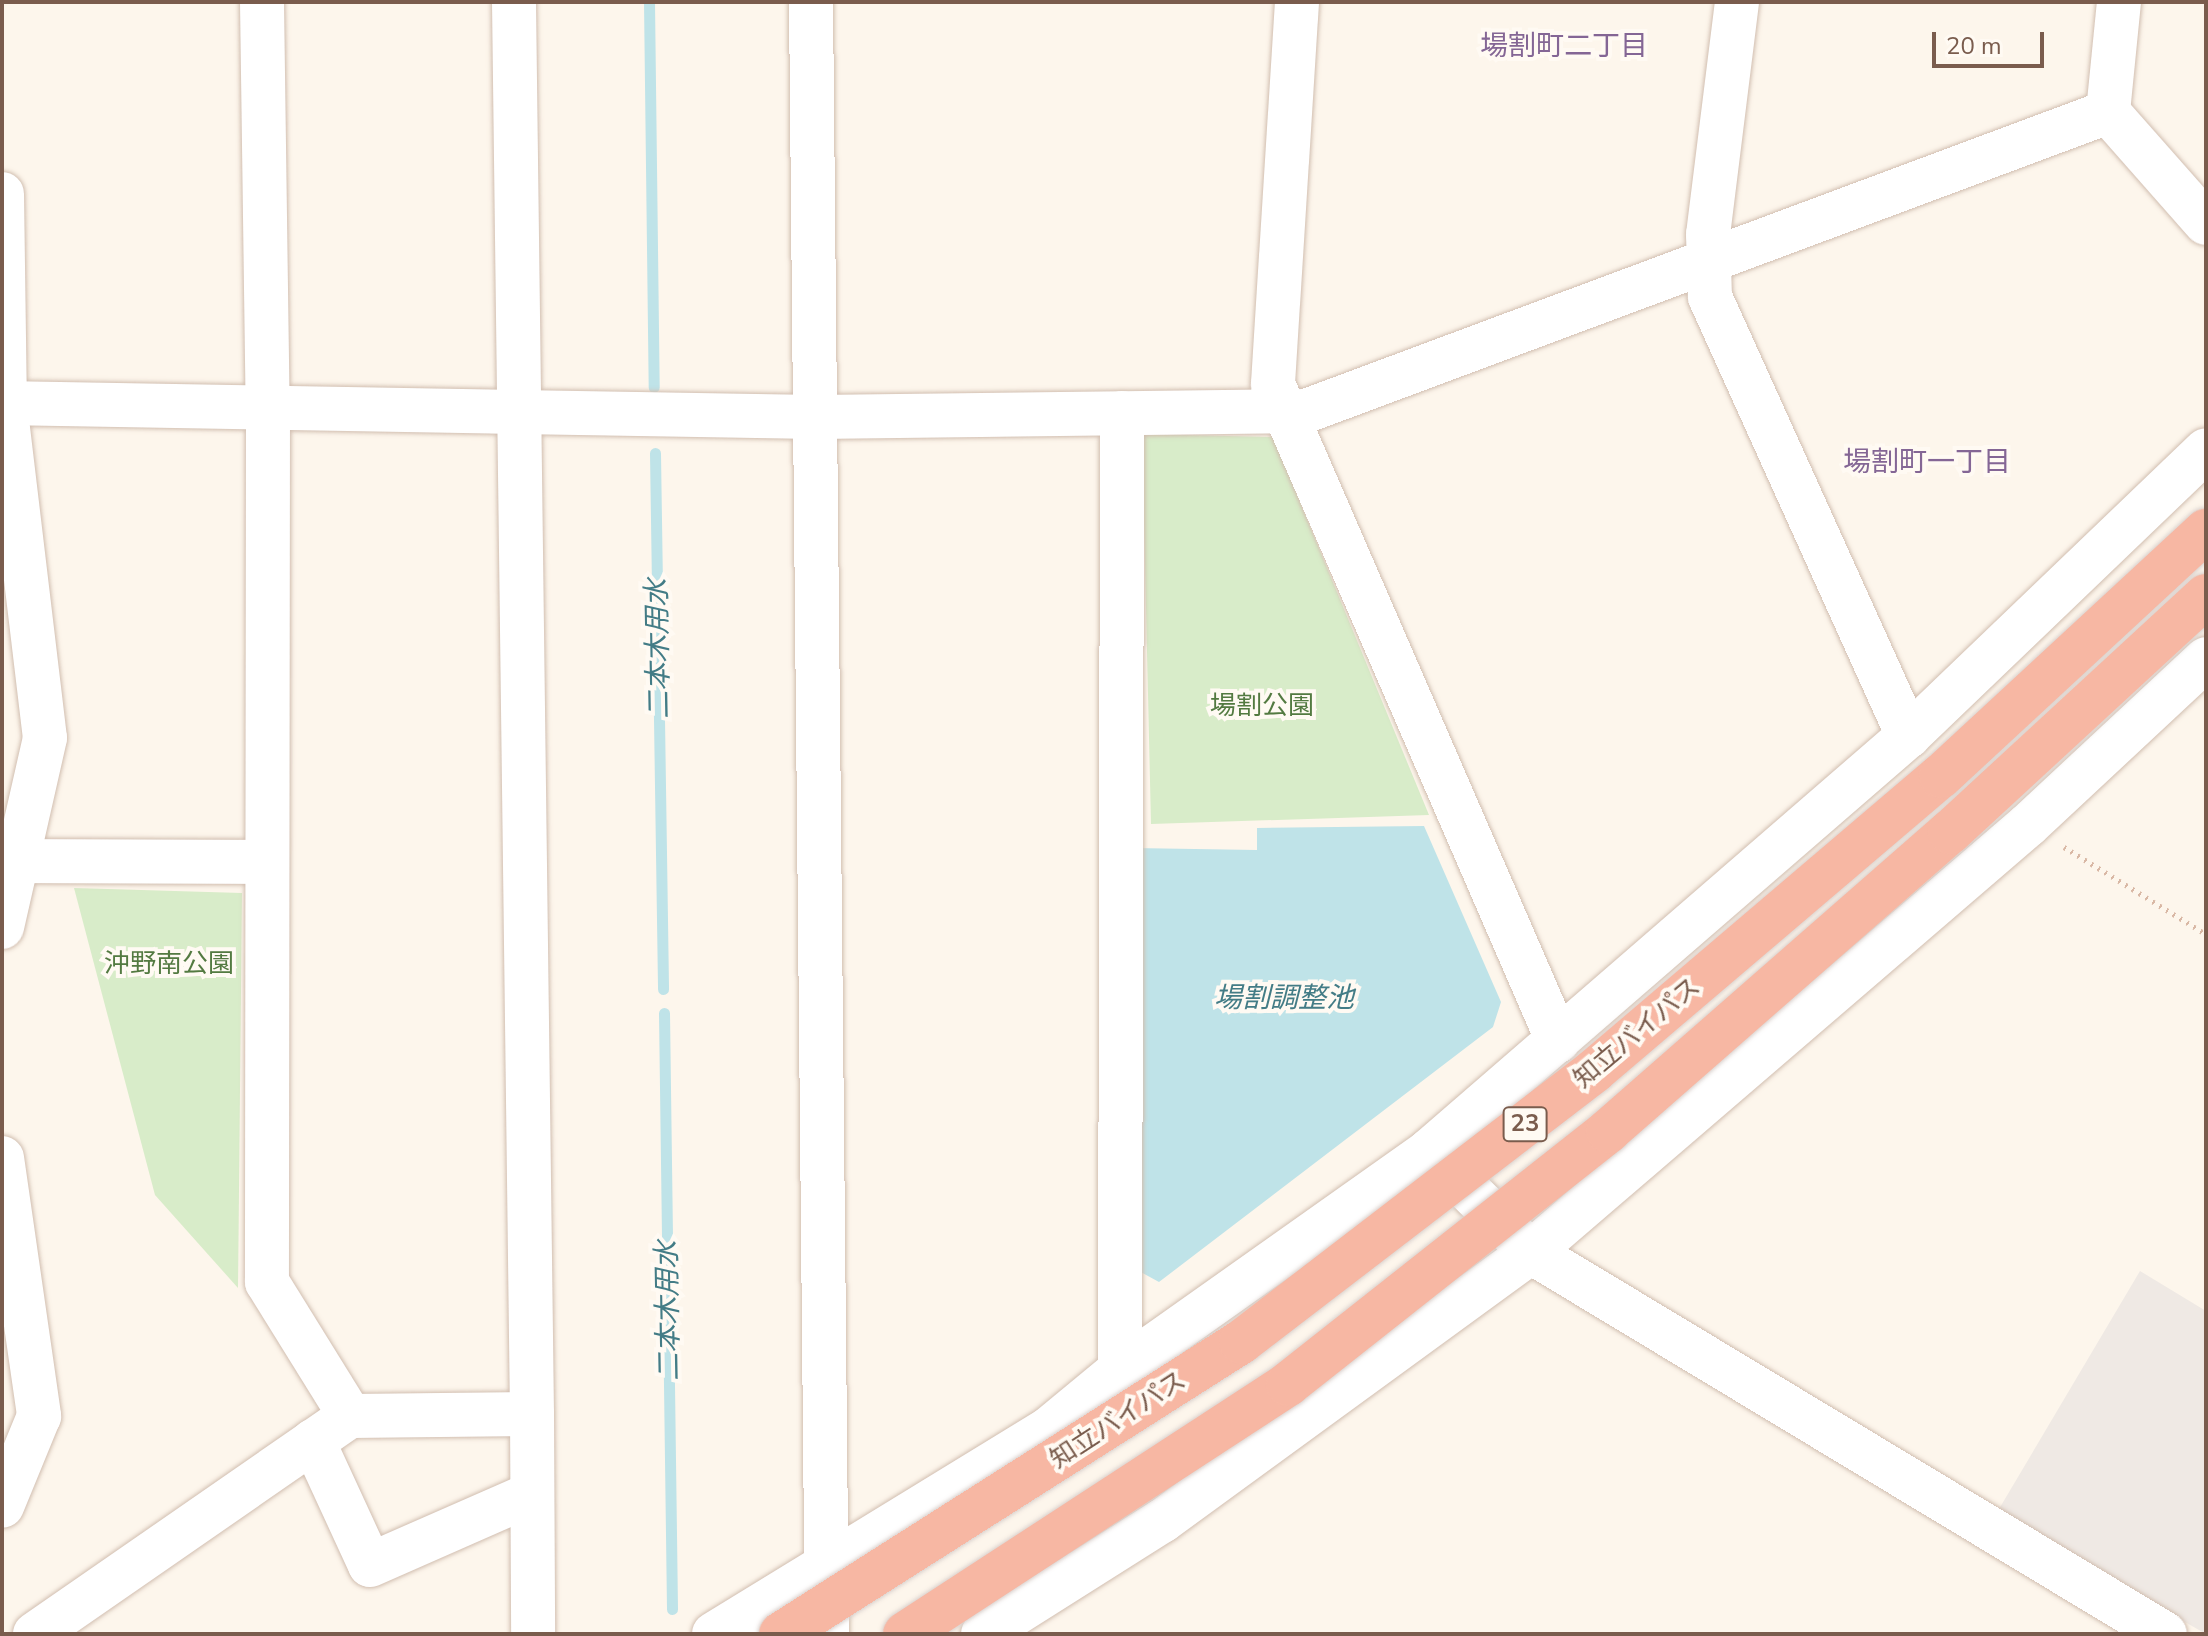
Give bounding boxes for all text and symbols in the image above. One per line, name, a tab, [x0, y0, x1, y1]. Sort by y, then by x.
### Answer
scale bar	[1936, 16, 2048, 66]
district label: 場割町二丁目	[1480, 29, 1648, 63]
text: 20 m	[1946, 30, 2002, 62]
district label: 場割町一丁目	[1843, 445, 2011, 479]
water label: 二本木用水	[640, 579, 676, 719]
park label: 場割公園	[1210, 690, 1314, 722]
park label: 沖野南公園	[104, 948, 234, 980]
street label: 知立バイパス	[1567, 971, 1707, 1095]
water label: 場割調整池	[1214, 981, 1354, 1015]
road number: 23	[1501, 1104, 1549, 1144]
water label: 二本木用水	[650, 1241, 686, 1381]
street label: 知立バイパス	[1044, 1364, 1192, 1476]

